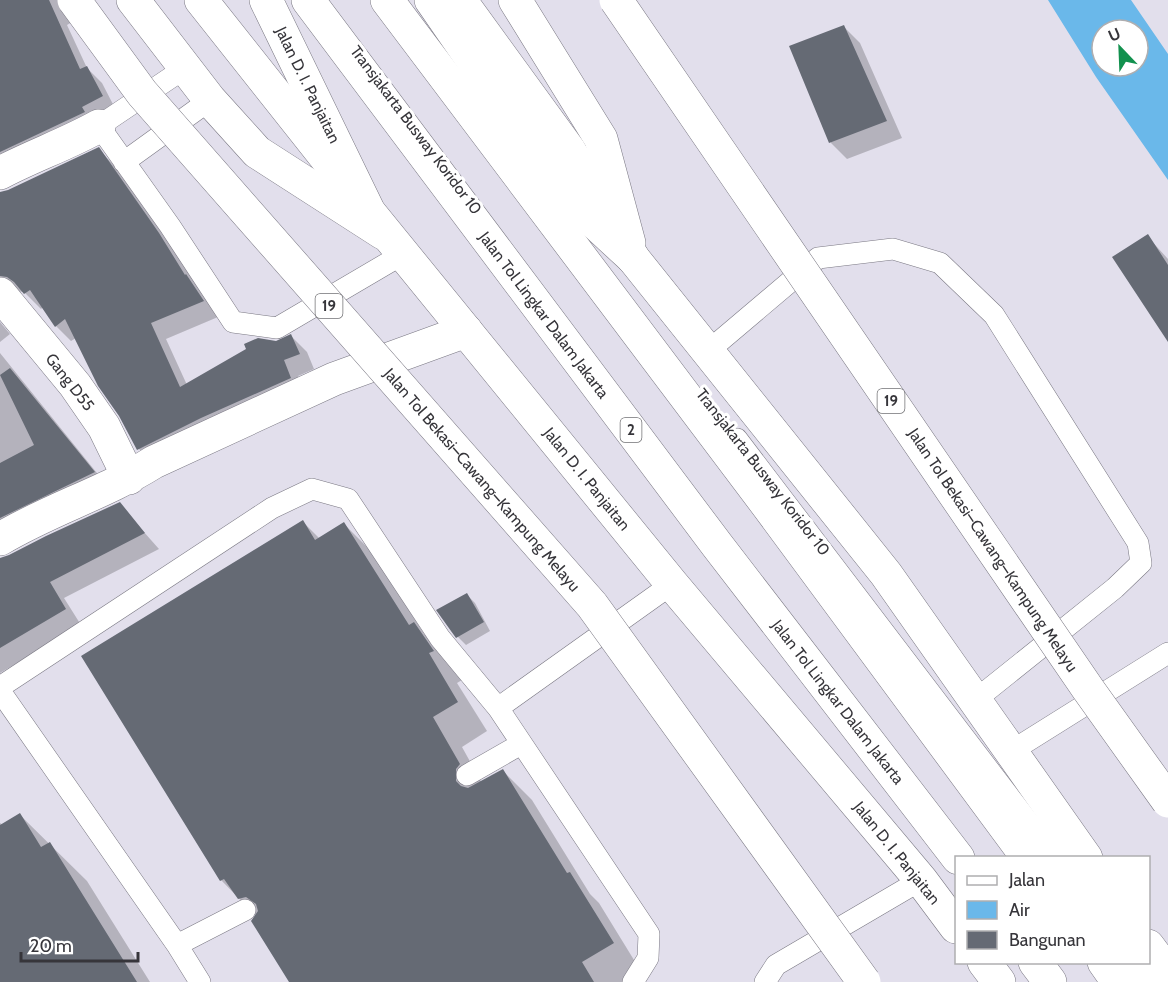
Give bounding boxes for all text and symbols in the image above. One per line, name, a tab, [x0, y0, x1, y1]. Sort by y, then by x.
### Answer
north arrow	[1090, 18, 1150, 78]
street label: Jalan D. I. Panjaitan	[271, 23, 344, 146]
text: U	[1105, 24, 1123, 46]
street label: Transjakarta Busway Koridor 10	[346, 42, 486, 218]
street label: Jalan Tol Lingkar Dalam Jakarta	[475, 227, 613, 402]
road number: 19	[316, 294, 342, 318]
street label: Gang D55	[42, 349, 98, 415]
street label: Jalan Tol Bekasi–Cawang–Kampung Melayu	[379, 364, 584, 596]
street label: Transjakarta Busway Koridor 10	[692, 385, 834, 559]
road number: 19	[878, 389, 904, 413]
road number: 2	[620, 418, 642, 442]
street label: Jalan D. I. Panjaitan	[539, 423, 634, 534]
street label: Jalan Tol Bekasi–Cawang–Kampung Melayu	[904, 424, 1082, 675]
street label: Jalan Tol Lingkar Dalam Jakarta	[767, 615, 908, 788]
street label: Jalan D. I. Panjaitan	[849, 797, 944, 908]
legend	[955, 856, 1150, 964]
text: Jalan	[1008, 869, 1045, 891]
text: Air	[1009, 899, 1030, 921]
scale bar	[21, 925, 138, 963]
text: Bangunan	[1009, 929, 1086, 951]
text: 20 m	[30, 935, 72, 957]

